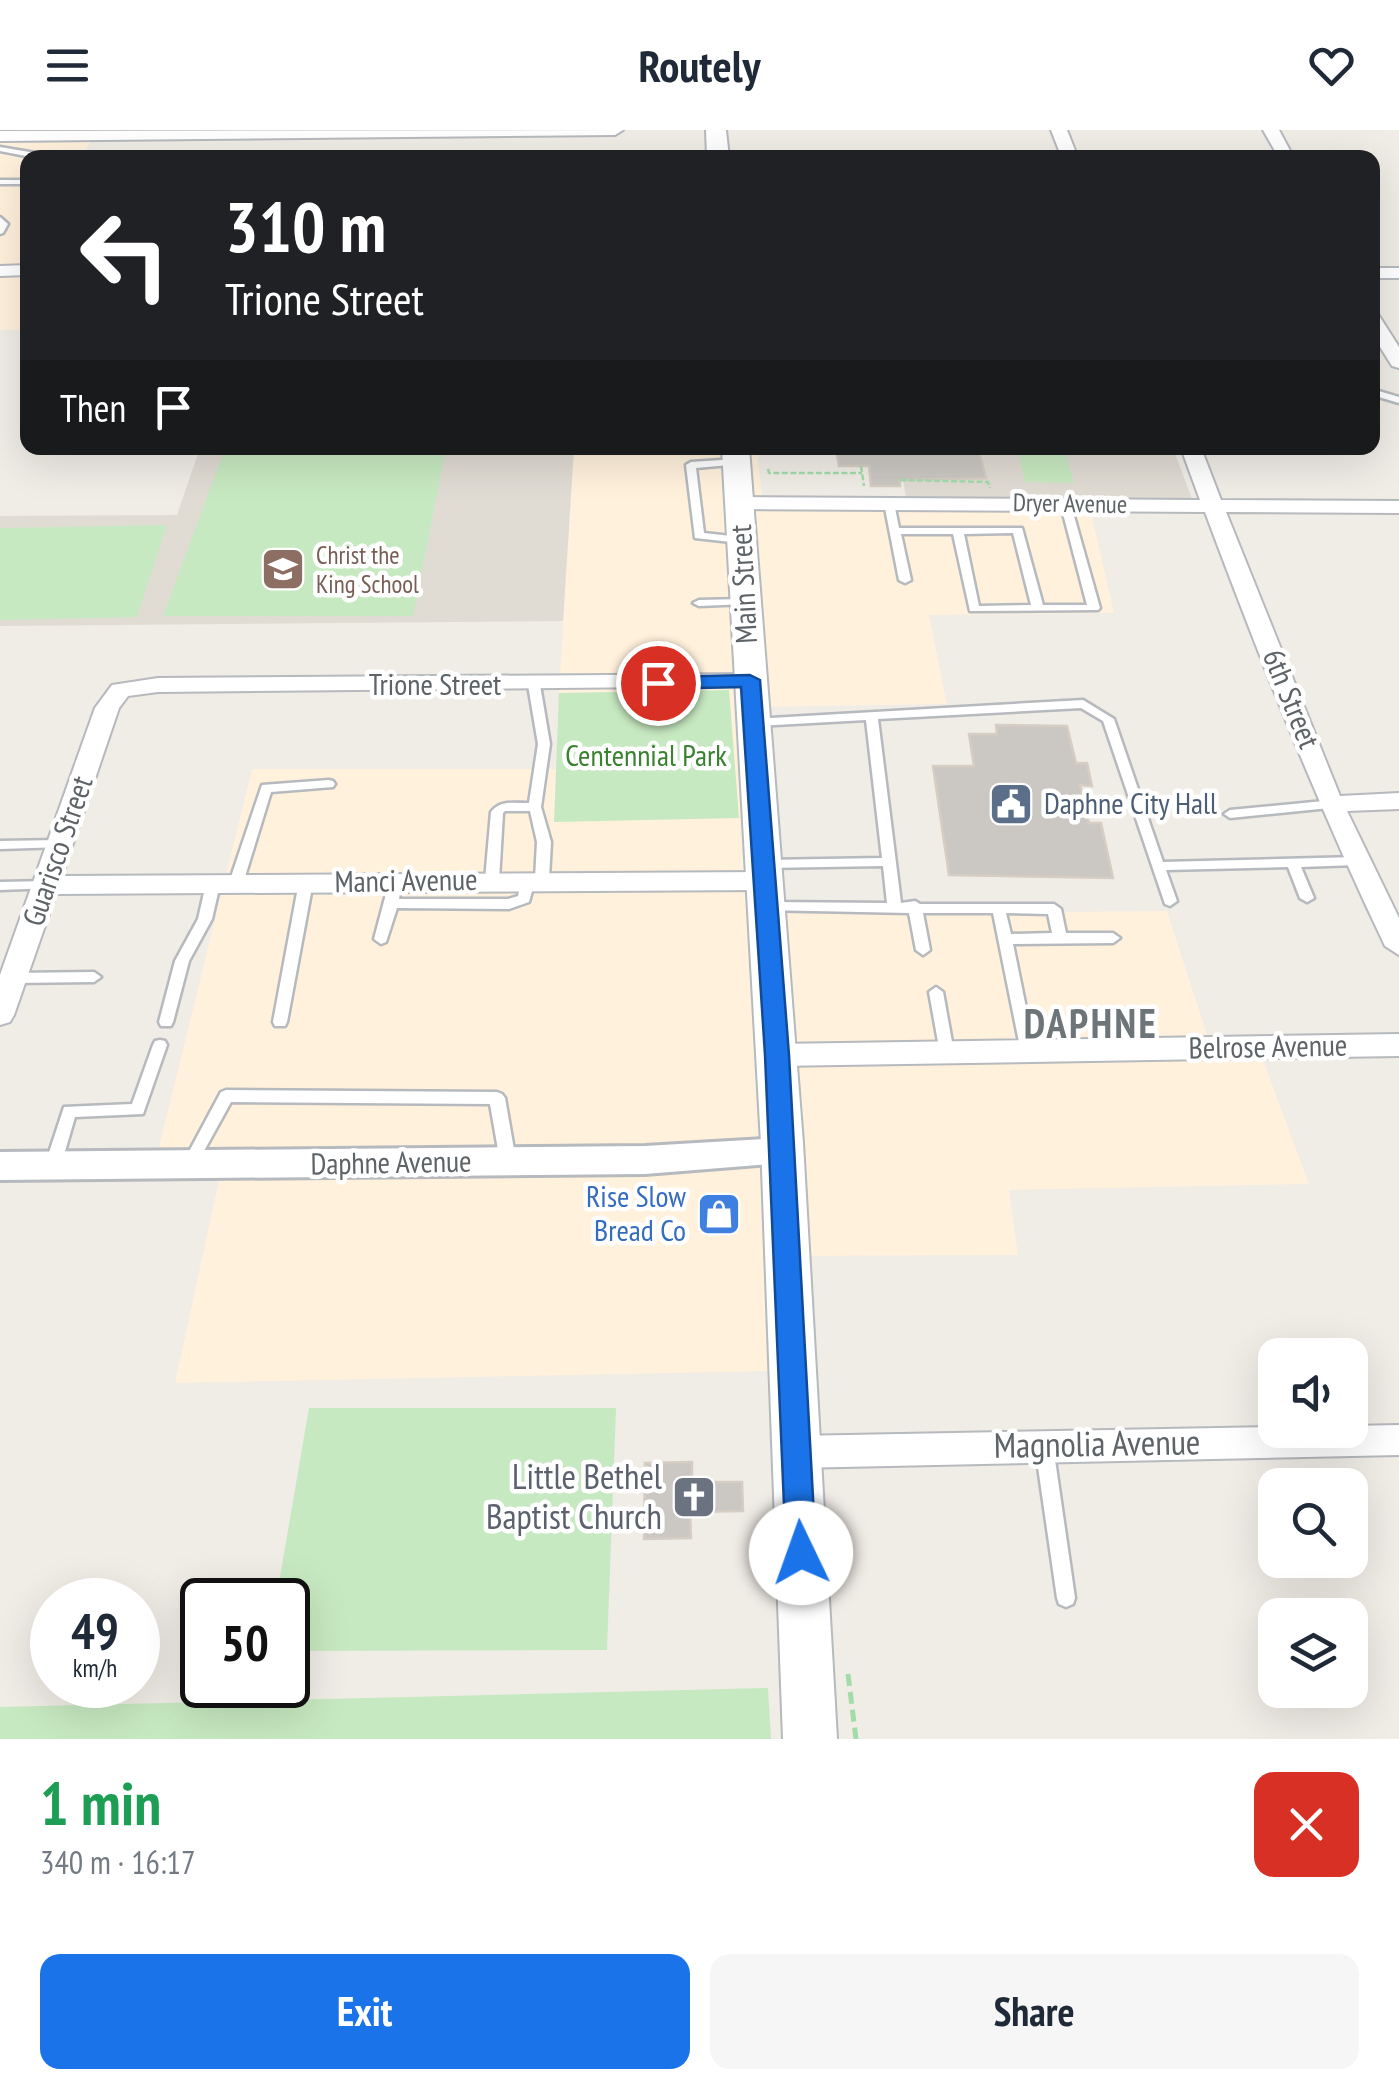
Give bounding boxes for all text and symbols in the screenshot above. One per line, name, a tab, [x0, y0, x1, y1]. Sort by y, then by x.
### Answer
text: Routely	[638, 36, 761, 94]
icon: menu	[40, 38, 95, 93]
icon: heart	[1304, 38, 1359, 93]
text: 310 m	[225, 181, 386, 271]
icon: left	[60, 190, 190, 320]
text: Trione Street	[225, 269, 424, 327]
icon: arrive	[146, 380, 201, 435]
text: Then	[60, 383, 126, 432]
street label: Dryer Avenue	[1013, 486, 1127, 520]
street label: Main Street	[720, 523, 765, 645]
place label: Christ the King School	[316, 539, 419, 600]
school or university icon: Christ the King School	[260, 546, 306, 592]
pin	[616, 641, 701, 726]
street label: 6th Street	[1255, 643, 1330, 754]
icon: arrive	[631, 656, 686, 711]
street label: Trione Street	[369, 664, 502, 703]
park label: Centennial Park	[565, 735, 727, 774]
street label: Guarisco Street	[13, 770, 101, 931]
public building icon: Daphne City Hall	[988, 781, 1034, 827]
place label: Daphne City Hall	[1044, 783, 1217, 822]
street label: Manci Avenue	[334, 859, 478, 900]
district label: DAPHNE	[1024, 997, 1158, 1049]
street label: Belrose Avenue	[1188, 1025, 1348, 1066]
street label: Daphne Avenue	[310, 1141, 472, 1182]
place label: Rise Slow Bread Co	[586, 1176, 686, 1249]
shop icon: Rise Slow Bread Co	[696, 1191, 742, 1237]
map controls	[1258, 1338, 1368, 1708]
button: sound	[1258, 1338, 1368, 1448]
street label: Magnolia Avenue	[993, 1418, 1201, 1468]
place label: Little Bethel Baptist Church	[486, 1453, 662, 1539]
button: search	[1258, 1468, 1368, 1578]
church icon: Little Bethel Baptist Church	[671, 1474, 717, 1520]
position arrow	[749, 1501, 853, 1605]
speed limit sign: 50	[180, 1578, 310, 1708]
text: 49	[71, 1598, 119, 1663]
button: layers	[1258, 1598, 1368, 1708]
text: km/h	[73, 1652, 117, 1684]
text: 1 min	[40, 1764, 161, 1842]
button: close	[1254, 1772, 1359, 1877]
text: 340 m · 16:17	[40, 1841, 195, 1883]
button: Exit	[40, 1954, 690, 2069]
button: Share	[710, 1954, 1359, 2069]

